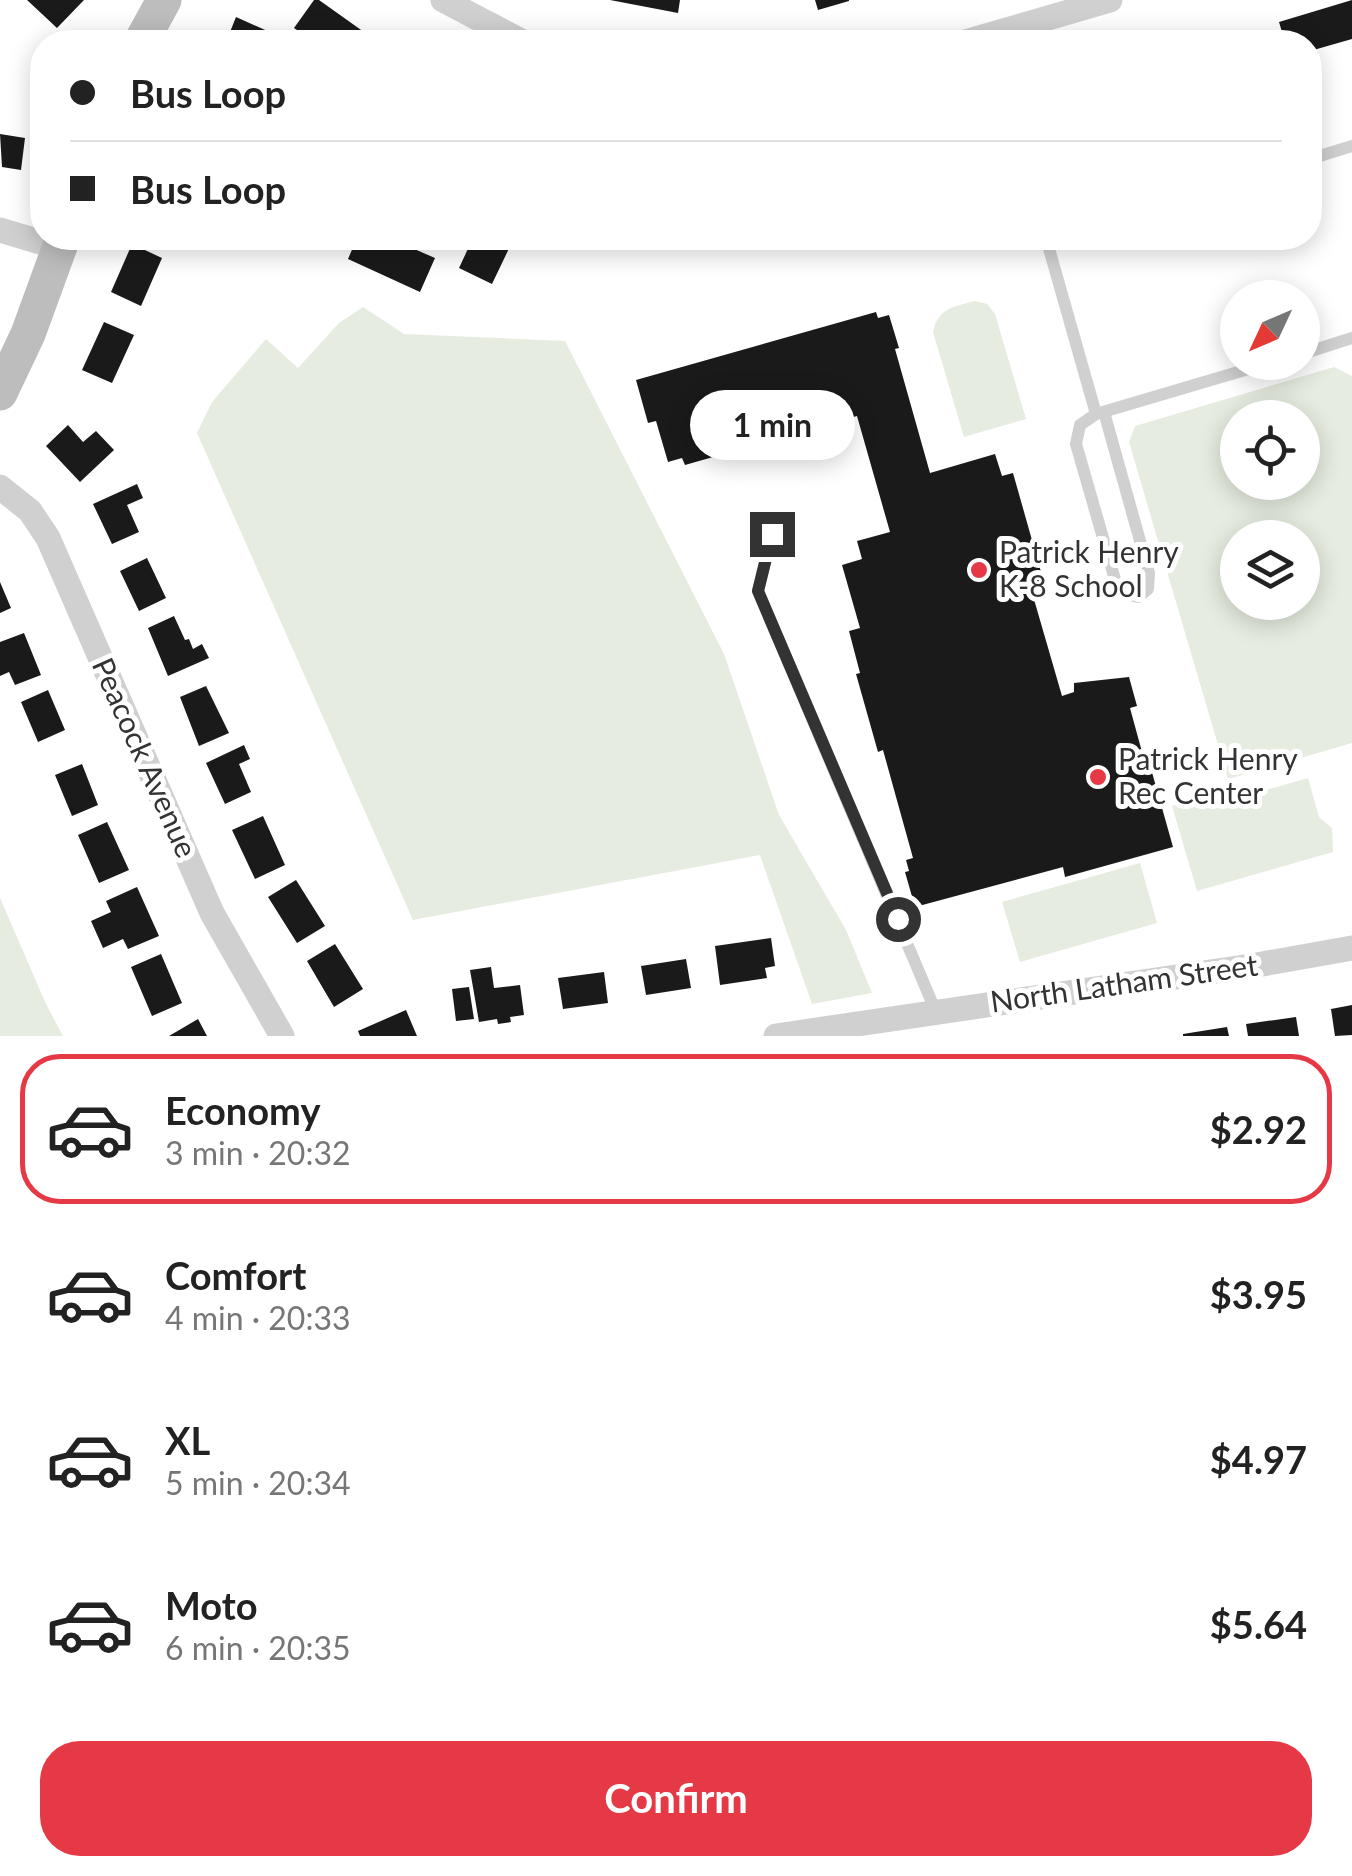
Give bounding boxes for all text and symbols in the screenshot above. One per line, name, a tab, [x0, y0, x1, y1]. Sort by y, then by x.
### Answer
text: Bus Loop	[130, 70, 286, 116]
text: Bus Loop	[130, 166, 286, 212]
north arrow	[1220, 280, 1320, 380]
map controls	[1220, 280, 1320, 620]
callout: 1 min	[690, 389, 854, 459]
button: locate	[1220, 400, 1320, 500]
text: 1 min	[733, 405, 812, 444]
route end	[750, 512, 795, 557]
button: layers	[1220, 520, 1320, 620]
place label: Patrick Henry K-8 School	[999, 533, 1179, 603]
marker: Patrick Henry K-8 School	[968, 559, 990, 581]
street label: Peacock Avenue	[86, 652, 206, 863]
place label: Patrick Henry Rec Center	[1118, 740, 1298, 810]
marker: Patrick Henry Rec Center	[1087, 766, 1109, 788]
route start	[876, 897, 921, 942]
street label: North Latham Street	[988, 945, 1260, 1019]
icon: car	[45, 1084, 135, 1174]
text: Economy	[165, 1087, 320, 1133]
text: $2.92	[1210, 1106, 1307, 1152]
text: 3 min · 20:32	[165, 1133, 351, 1172]
icon: car	[45, 1249, 135, 1339]
text: Comfort	[165, 1252, 306, 1298]
text: $3.95	[1210, 1271, 1307, 1317]
text: 4 min · 20:33	[165, 1298, 351, 1337]
icon: car	[45, 1414, 135, 1504]
text: XL	[165, 1417, 210, 1463]
text: $4.97	[1210, 1436, 1307, 1482]
text: 5 min · 20:34	[165, 1463, 351, 1502]
icon: car	[45, 1579, 135, 1669]
text: Moto	[165, 1582, 258, 1628]
text: $5.64	[1210, 1601, 1307, 1647]
text: 6 min · 20:35	[165, 1628, 351, 1667]
button: Confirm	[40, 1741, 1312, 1856]

